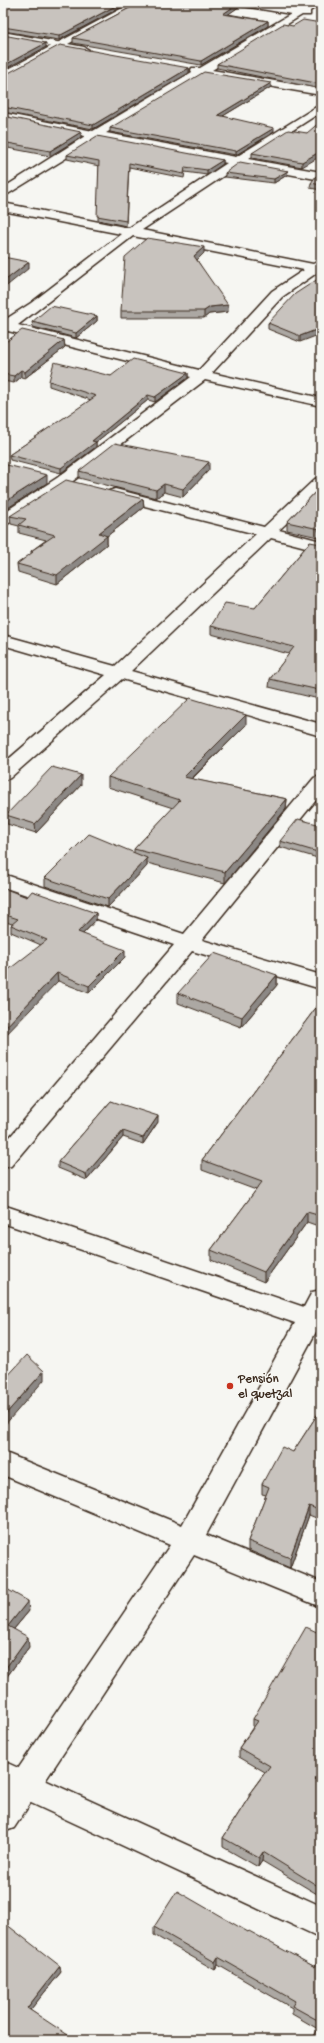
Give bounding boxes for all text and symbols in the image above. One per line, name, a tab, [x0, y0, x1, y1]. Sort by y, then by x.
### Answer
place label: Pensión el quetzal	[237, 1372, 292, 1402]
marker: Pensión el quetzal	[225, 1381, 235, 1391]

